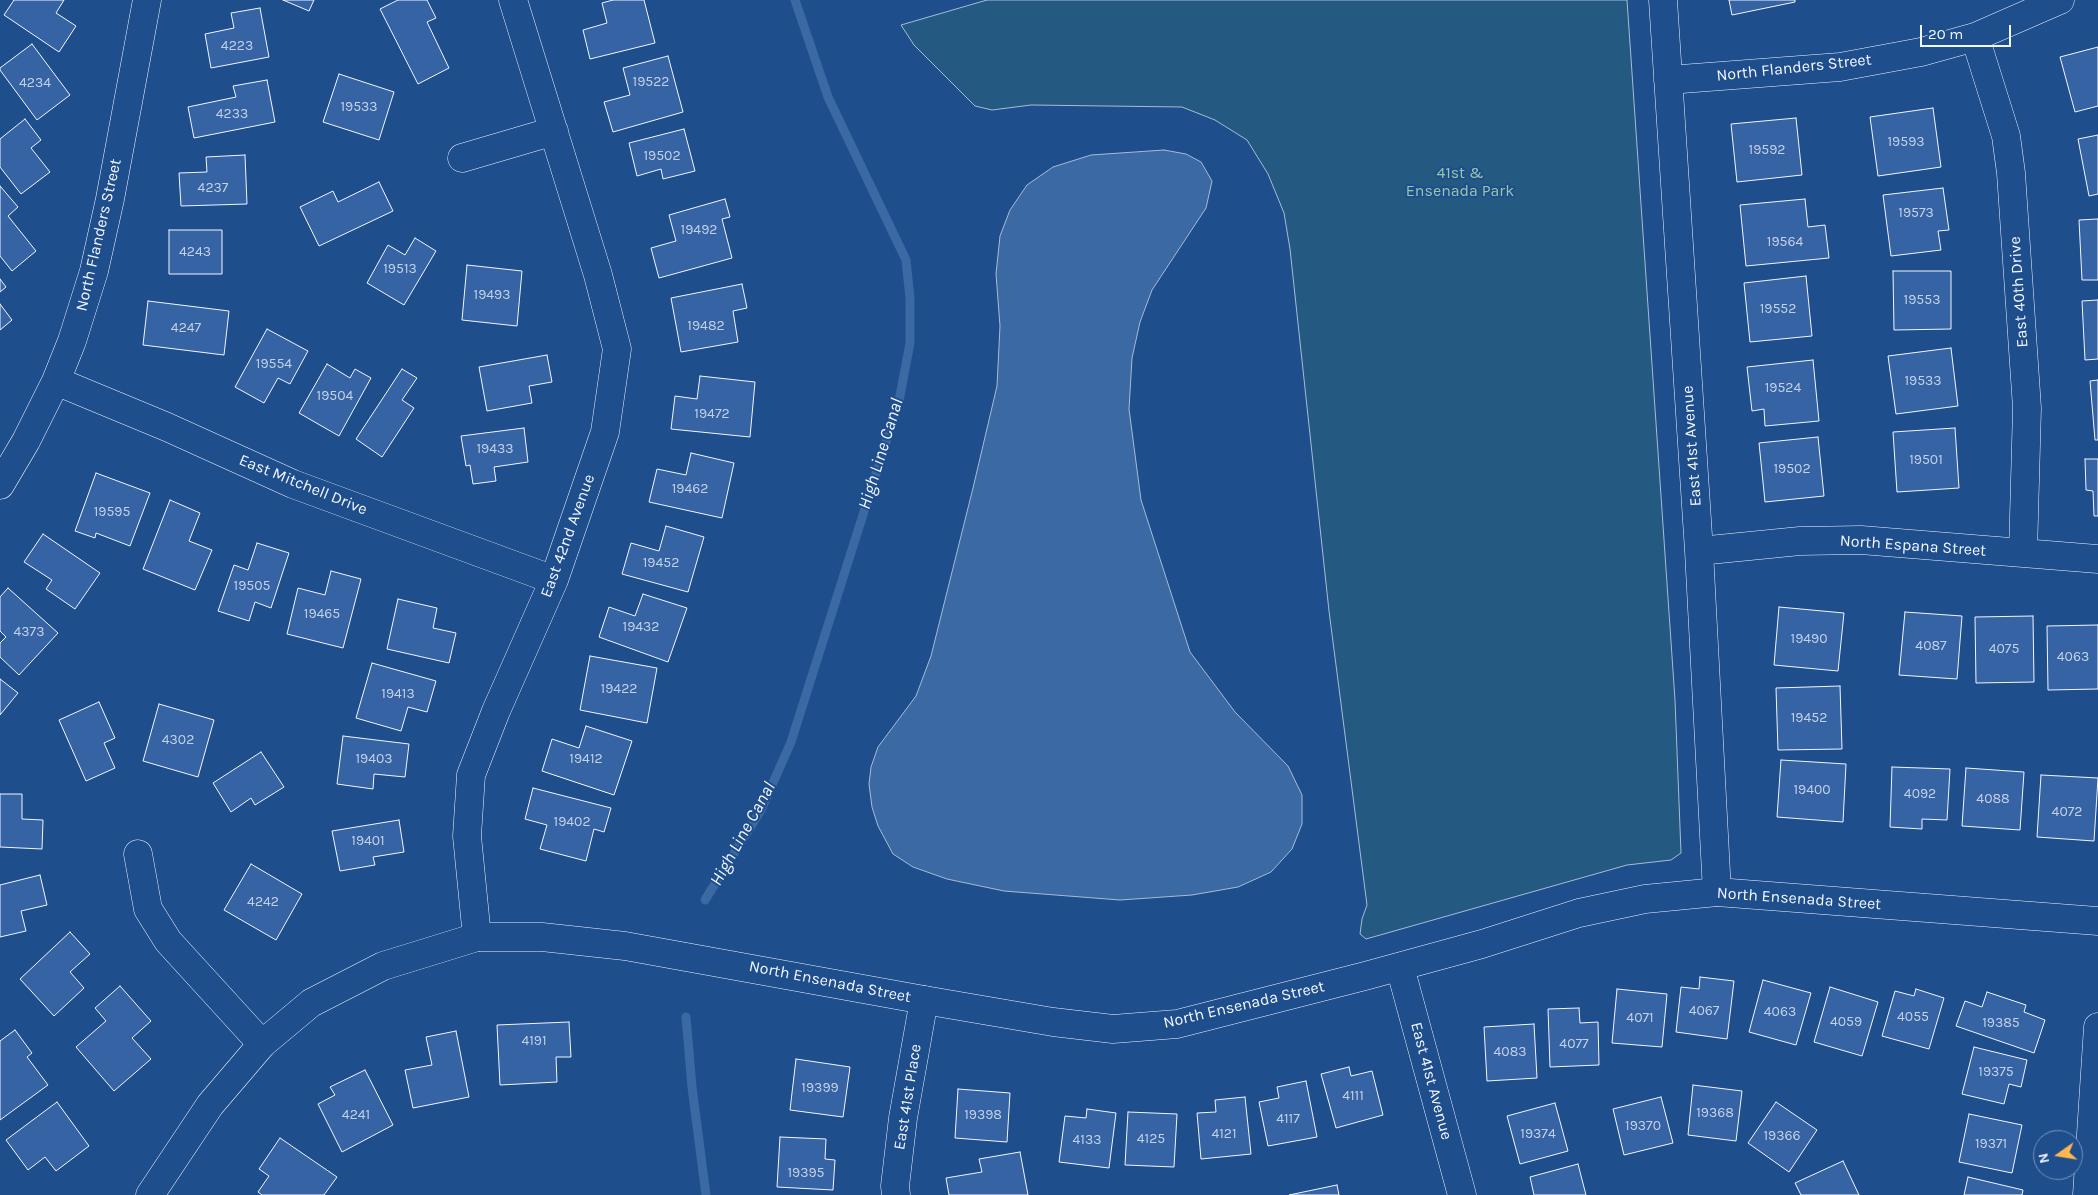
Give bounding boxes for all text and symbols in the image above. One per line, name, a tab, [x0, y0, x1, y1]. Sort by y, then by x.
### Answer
scale bar	[1923, 15, 2014, 47]
text: 20 m	[1928, 25, 1963, 43]
house number: 4223	[221, 38, 253, 54]
street label: North Flanders Street	[1715, 50, 1873, 86]
house number: 19522	[633, 74, 669, 90]
house number: 4234	[19, 75, 51, 91]
house number: 19533	[340, 99, 378, 115]
house number: 4233	[216, 106, 248, 122]
house number: 19593	[1887, 134, 1925, 150]
house number: 19592	[1749, 142, 1785, 158]
house number: 19502	[643, 148, 681, 164]
street label: North Flanders Street	[72, 157, 126, 313]
park label: 41st & Ensenada Park	[1406, 163, 1514, 201]
house number: 4237	[198, 180, 228, 196]
house number: 19573	[1898, 205, 1934, 221]
house number: 19492	[681, 222, 717, 238]
house number: 19564	[1767, 234, 1803, 250]
street label: East 40th Drive	[2006, 236, 2032, 348]
house number: 4243	[179, 244, 211, 260]
house number: 19513	[383, 261, 417, 277]
house number: 19493	[474, 287, 510, 303]
house number: 19553	[1904, 292, 1940, 308]
house number: 19552	[1760, 301, 1796, 317]
house number: 19482	[687, 318, 725, 334]
house number: 4247	[171, 320, 201, 336]
house number: 19554	[256, 356, 292, 372]
house number: 19533	[1904, 373, 1942, 389]
house number: 19524	[1765, 380, 1801, 396]
street label: East 41st Avenue	[1678, 385, 1706, 507]
house number: 19504	[317, 388, 353, 404]
water label: High Line Canal	[854, 396, 908, 512]
house number: 19472	[694, 406, 730, 422]
house number: 19433	[476, 441, 514, 457]
street label: East Mitchell Drive	[236, 451, 370, 519]
house number: 19501	[1909, 452, 1943, 468]
house number: 19502	[1773, 461, 1811, 477]
street label: East 42nd Avenue	[537, 472, 599, 600]
house number: 19462	[672, 481, 708, 497]
house number: 19595	[94, 504, 130, 520]
street label: North Espana Street	[1839, 531, 1987, 561]
house number: 19452	[643, 555, 679, 571]
house number: 19505	[234, 578, 270, 594]
house number: 19465	[304, 606, 340, 622]
house number: 19432	[623, 619, 659, 635]
house number: 4373	[14, 624, 44, 640]
house number: 19490	[1791, 631, 1827, 647]
house number: 4087	[1915, 638, 1947, 654]
house number: 4075	[1989, 641, 2019, 657]
house number: 4063	[2057, 649, 2089, 665]
house number: 19422	[601, 681, 637, 697]
house number: 19413	[381, 686, 415, 702]
house number: 19452	[1791, 710, 1827, 726]
house number: 4302	[162, 732, 194, 748]
house number: 19403	[355, 751, 393, 767]
house number: 19412	[569, 751, 603, 767]
water label: High Line Canal	[706, 778, 780, 890]
house number: 19400	[1793, 782, 1831, 798]
house number: 4092	[1904, 786, 1936, 802]
house number: 4088	[1976, 791, 2010, 807]
house number: 4072	[2052, 804, 2082, 820]
house number: 19402	[554, 814, 590, 830]
house number: 19401	[351, 833, 385, 849]
street label: North Ensenada Street	[1716, 884, 1882, 914]
house number: 4242	[247, 894, 279, 910]
street label: North Ensenada Street	[747, 957, 913, 1007]
street label: North Ensenada Street	[1162, 977, 1326, 1033]
house number: 4067	[1689, 1003, 1719, 1019]
house number: 4063	[1764, 1004, 1796, 1020]
house number: 4055	[1897, 1009, 1929, 1025]
house number: 4071	[1626, 1010, 1654, 1026]
house number: 4059	[1830, 1014, 1862, 1030]
house number: 19385	[1982, 1015, 2020, 1031]
street label: East 41st Avenue	[1406, 1020, 1456, 1142]
house number: 4191	[521, 1033, 547, 1049]
house number: 4077	[1559, 1036, 1589, 1052]
street label: East 41st Place	[890, 1043, 926, 1151]
house number: 4083	[1494, 1044, 1526, 1060]
house number: 19375	[1978, 1064, 2014, 1080]
house number: 19399	[801, 1080, 839, 1096]
house number: 4111	[1342, 1088, 1364, 1104]
house number: 19368	[1696, 1105, 1734, 1121]
house number: 4241	[342, 1107, 370, 1123]
house number: 19398	[964, 1107, 1002, 1123]
house number: 4117	[1276, 1111, 1300, 1127]
house number: 19370	[1625, 1118, 1661, 1134]
house number: 4121	[1211, 1126, 1237, 1142]
house number: 19374	[1520, 1126, 1556, 1142]
house number: 19366	[1763, 1128, 1801, 1144]
north arrow	[2033, 1130, 2083, 1180]
house number: 4125	[1137, 1131, 1165, 1147]
house number: 4133	[1073, 1132, 1101, 1148]
house number: 19371	[1975, 1136, 2007, 1152]
text: N	[2034, 1151, 2053, 1165]
house number: 19395	[787, 1165, 825, 1181]

